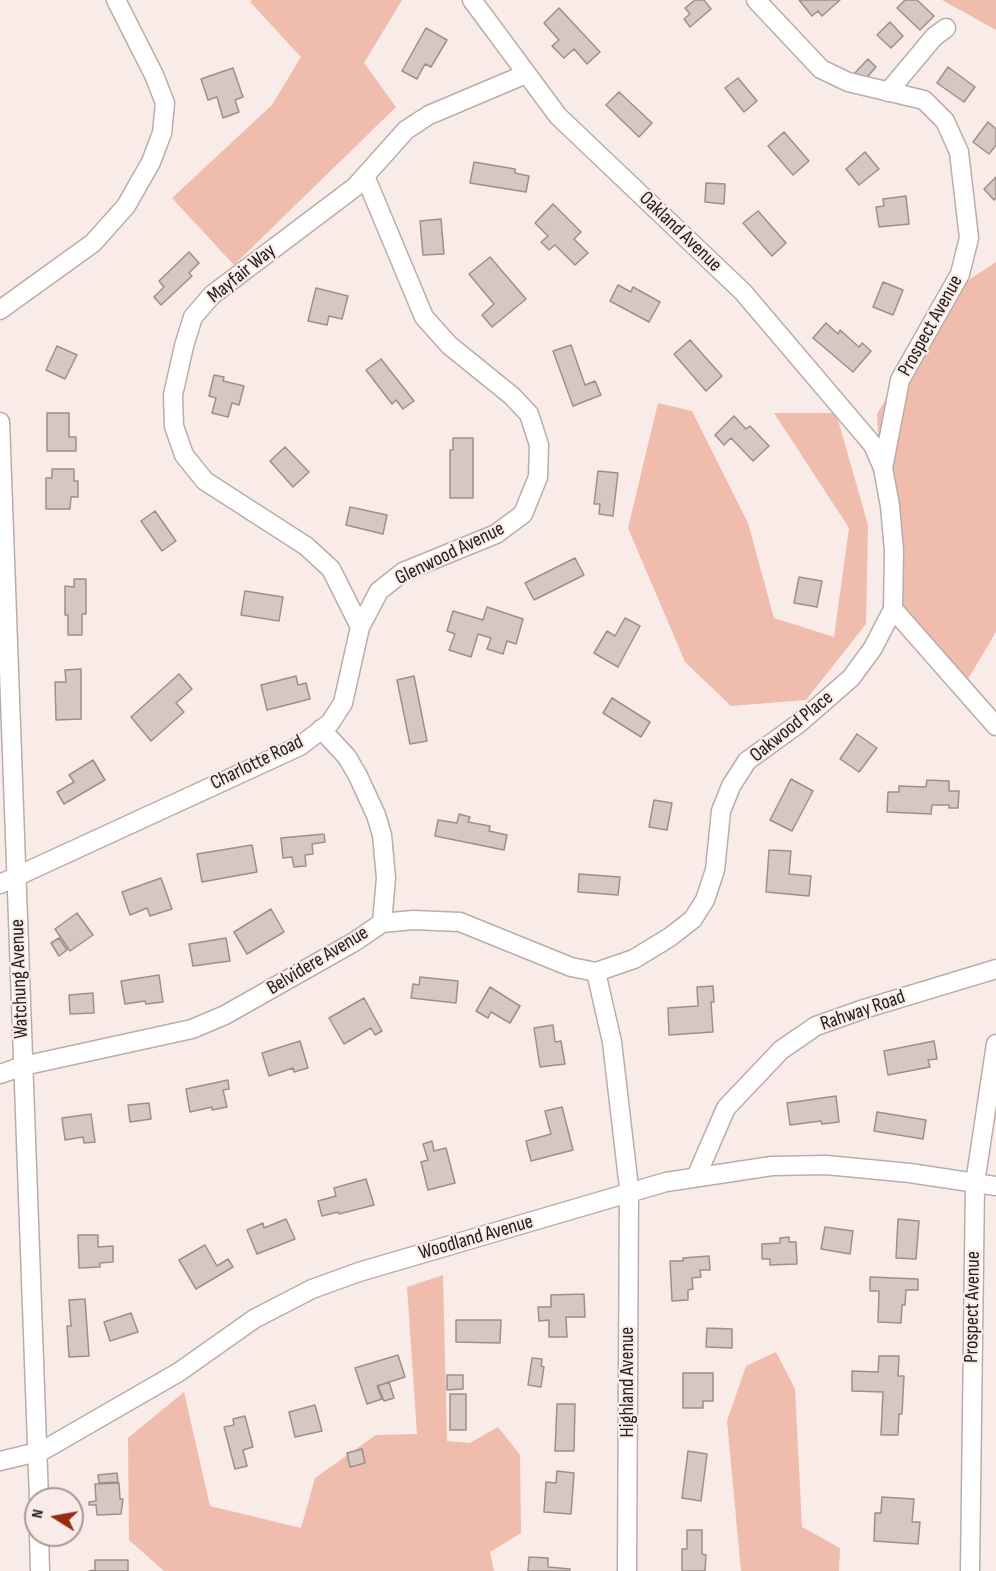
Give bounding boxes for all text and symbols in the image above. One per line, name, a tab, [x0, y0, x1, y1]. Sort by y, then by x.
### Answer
street label: Oakland Avenue	[634, 187, 726, 277]
street label: Mayfair Way	[203, 239, 281, 309]
street label: Prospect Avenue	[893, 271, 969, 381]
street label: Glenwood Avenue	[391, 517, 509, 591]
street label: Oakwood Place	[746, 686, 838, 768]
street label: Charlotte Road	[207, 730, 307, 796]
street label: Watchung Avenue	[6, 919, 34, 1039]
street label: Belvidere Avenue	[263, 921, 373, 1001]
street label: Rahway Road	[817, 985, 909, 1037]
street label: Woodland Avenue	[416, 1210, 536, 1266]
street label: Prospect Avenue	[960, 1251, 986, 1363]
street label: Highland Avenue	[616, 1327, 640, 1437]
north arrow	[24, 1487, 84, 1547]
text: N	[28, 1508, 48, 1520]

